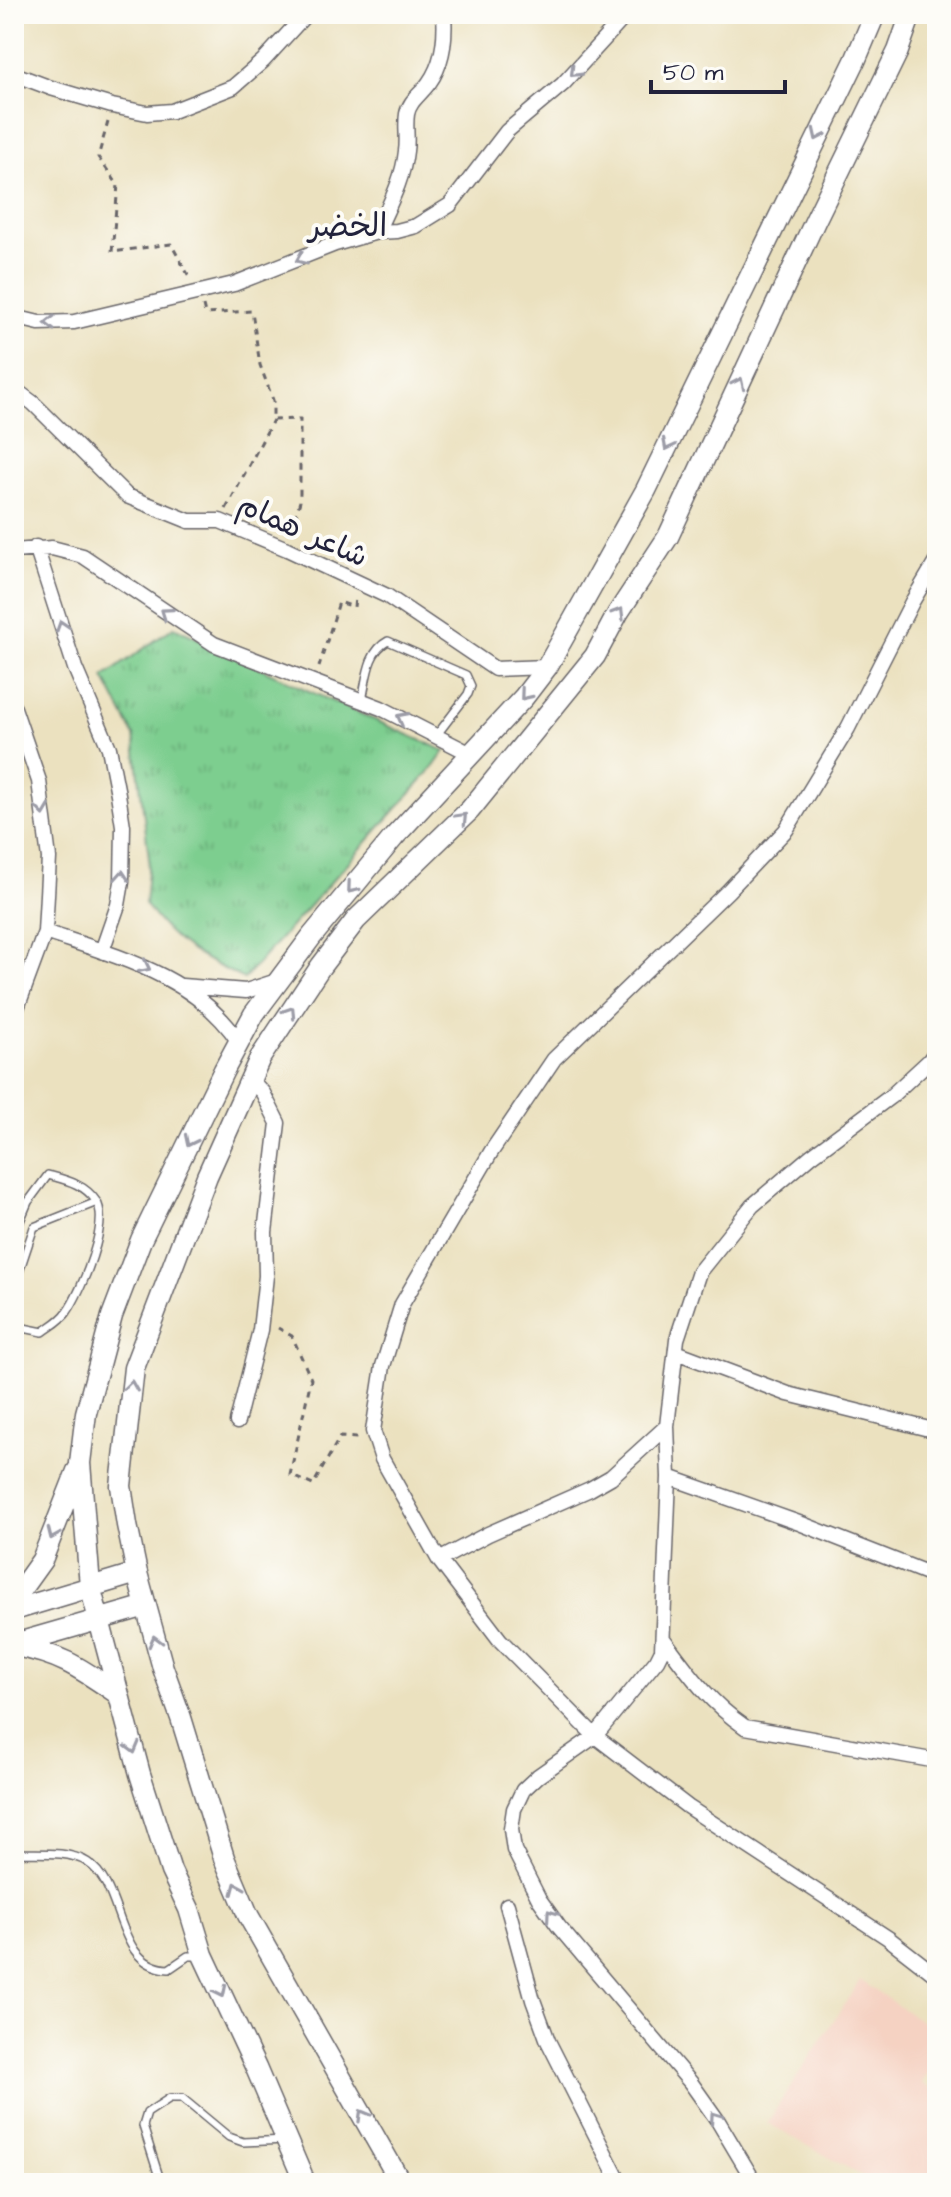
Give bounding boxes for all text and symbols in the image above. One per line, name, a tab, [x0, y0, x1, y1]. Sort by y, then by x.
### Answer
scale bar	[651, 44, 785, 94]
text: 50 m	[663, 56, 724, 90]
one-way arrow	[569, 63, 584, 77]
one-way arrow	[812, 127, 828, 142]
district label: الخضر	[306, 204, 387, 249]
one-way arrow	[294, 249, 309, 265]
one-way arrow	[43, 314, 56, 332]
one-way arrow	[729, 376, 745, 391]
one-way arrow	[663, 437, 678, 452]
street label: شاعر همام	[231, 484, 374, 578]
one-way arrow	[609, 607, 625, 622]
one-way arrow	[160, 608, 175, 623]
one-way arrow	[55, 620, 71, 634]
one-way arrow	[521, 685, 535, 700]
one-way arrow	[396, 713, 411, 728]
one-way arrow	[34, 803, 51, 817]
one-way arrow	[452, 813, 467, 827]
one-way arrow	[113, 869, 130, 882]
one-way arrow	[347, 879, 362, 893]
one-way arrow	[136, 957, 151, 973]
one-way arrow	[280, 1007, 295, 1021]
one-way arrow	[184, 1132, 200, 1147]
one-way arrow	[122, 1379, 139, 1393]
one-way arrow	[47, 1526, 63, 1540]
one-way arrow	[148, 1635, 165, 1649]
one-way arrow	[123, 1740, 140, 1754]
one-way arrow	[230, 1882, 246, 1896]
one-way arrow	[546, 1910, 561, 1924]
one-way arrow	[211, 1984, 227, 1998]
one-way arrow	[357, 2109, 373, 2124]
one-way arrow	[710, 2111, 725, 2125]

